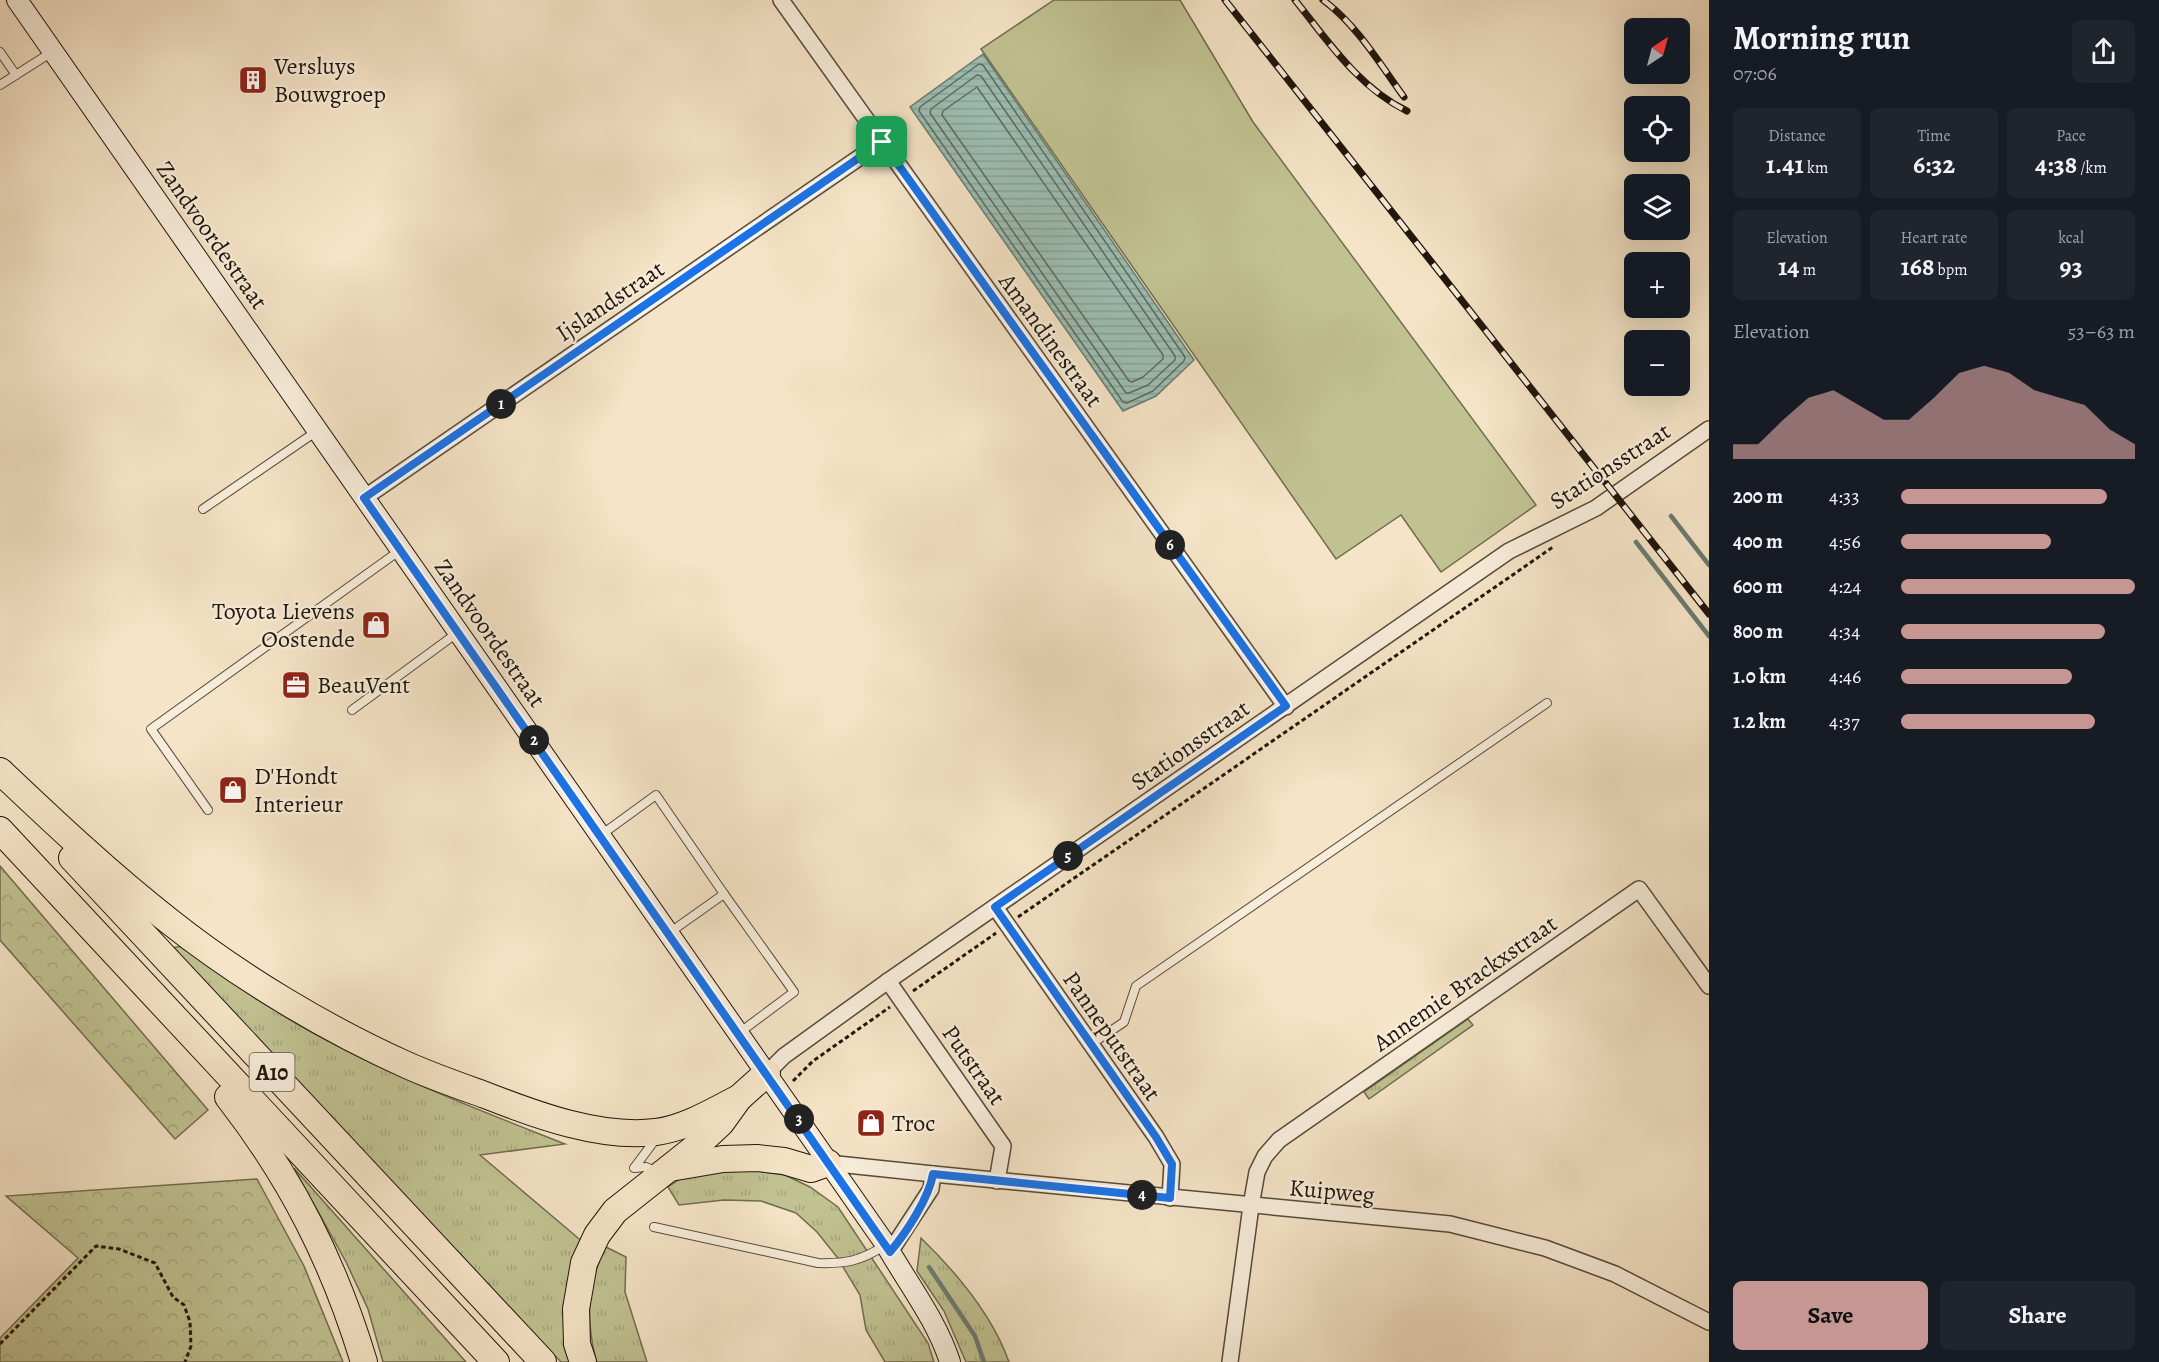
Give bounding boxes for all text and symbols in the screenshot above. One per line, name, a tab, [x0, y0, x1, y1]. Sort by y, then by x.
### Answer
text: Morning run	[1733, 15, 1910, 60]
north arrow	[1624, 18, 1690, 84]
map controls	[1624, 18, 1690, 396]
button: share	[2072, 20, 2135, 83]
place label: Versluys Bouwgroep	[273, 50, 386, 110]
text: 07:06	[1733, 60, 1777, 87]
building icon: Versluys Bouwgroep	[237, 64, 269, 96]
button: locate	[1624, 96, 1690, 162]
pin	[856, 116, 907, 167]
icon: arrive	[865, 125, 898, 158]
text: Distance	[1768, 125, 1826, 147]
text: Time	[1917, 125, 1951, 147]
text: Pace	[2056, 125, 2086, 147]
text: 1.41	[1766, 147, 1804, 182]
text: 6:32	[1913, 147, 1955, 182]
text: 4:38	[2035, 147, 2077, 182]
street label: Zandvoordestraat	[149, 154, 275, 316]
text: km	[1804, 157, 1828, 179]
text: /km	[2077, 157, 2107, 179]
button: layers	[1624, 174, 1690, 240]
text: Elevation	[1766, 227, 1828, 249]
text: Heart rate	[1901, 227, 1967, 249]
text: kcal	[2058, 227, 2084, 249]
text: 14	[1778, 249, 1800, 284]
text: 168	[1901, 249, 1934, 284]
text: 93	[2059, 249, 2083, 284]
button: +	[1624, 252, 1690, 318]
street label: Ijslandstraat	[550, 253, 670, 349]
text: m	[1800, 259, 1816, 281]
text: bpm	[1934, 259, 1968, 281]
street label: Amandinestraat	[991, 266, 1110, 413]
text: Elevation	[1733, 318, 1810, 345]
text: 53–63 m	[2068, 318, 2135, 345]
button: −	[1624, 330, 1690, 396]
pin: 1	[486, 389, 516, 419]
text: 1	[498, 393, 504, 415]
street label: Stationsstraat	[1543, 415, 1677, 517]
text: 200 m	[1733, 483, 1783, 510]
text: 4:33	[1829, 483, 1859, 510]
text: 400 m	[1733, 528, 1783, 555]
text: 4:56	[1829, 528, 1861, 555]
pin: 6	[1155, 530, 1185, 560]
text: 6	[1166, 534, 1174, 556]
street label: Zandvoordestraat	[427, 552, 553, 714]
text: 600 m	[1733, 573, 1783, 600]
text: 4:24	[1829, 573, 1861, 600]
place label: Toyota Lievens Oostende	[212, 595, 355, 655]
shop icon: Toyota Lievens Oostende	[360, 609, 392, 641]
text: 800 m	[1733, 618, 1783, 645]
text: 4:34	[1829, 618, 1860, 645]
text: 1.0 km	[1733, 663, 1786, 690]
text: 4:46	[1829, 663, 1861, 690]
office icon: BeauVent	[280, 669, 312, 701]
place label: BeauVent	[317, 669, 410, 701]
street label: Stationsstraat	[1124, 692, 1256, 798]
text: 1.2 km	[1733, 708, 1786, 735]
text: 4:37	[1829, 708, 1860, 735]
pin: 2	[519, 725, 549, 755]
text: 2	[530, 729, 538, 751]
place label: D'Hondt Interieur	[254, 760, 343, 820]
shop icon: D'Hondt Interieur	[217, 774, 249, 806]
pin: 5	[1053, 841, 1083, 871]
text: 5	[1065, 845, 1071, 867]
street label: Annemie Brackxstraat	[1366, 908, 1563, 1059]
street label: Panneputstraat	[1055, 965, 1169, 1107]
street label: Putstraat	[935, 1019, 1013, 1111]
road number: A10	[250, 1053, 294, 1091]
pin: 3	[784, 1104, 814, 1134]
shop icon: Troc	[855, 1107, 887, 1139]
place label: Troc	[892, 1107, 935, 1139]
text: 3	[796, 1108, 802, 1130]
street label: Kuipweg	[1288, 1171, 1376, 1211]
pin: 4	[1127, 1180, 1157, 1210]
text: 4	[1138, 1184, 1146, 1206]
button: Save	[1733, 1281, 1928, 1350]
button: Share	[1940, 1281, 2135, 1350]

